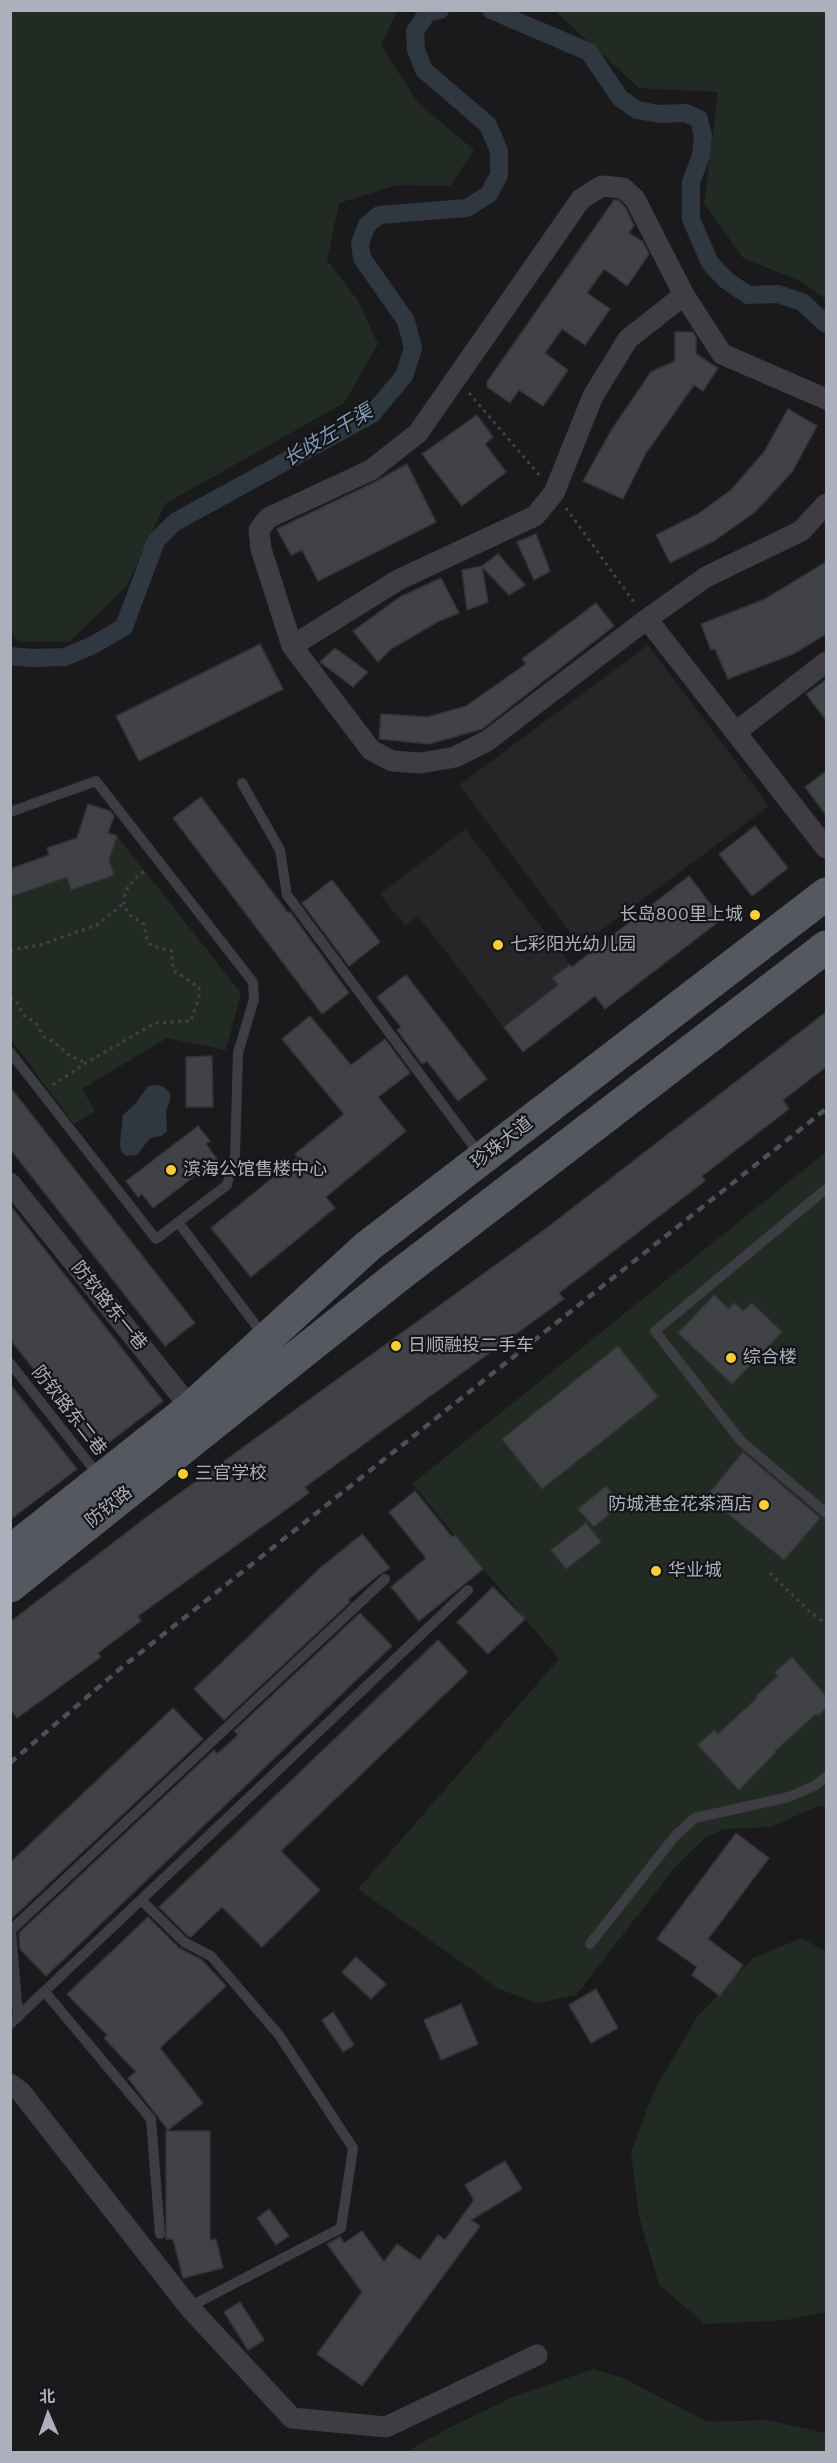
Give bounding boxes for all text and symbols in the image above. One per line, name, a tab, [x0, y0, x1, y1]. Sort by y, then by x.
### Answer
water label: 长歧左干渠	[279, 400, 377, 472]
place label: 长岛800里上城	[620, 904, 743, 926]
marker: 长岛800里上城	[748, 908, 762, 922]
place label: 七彩阳光幼儿园	[510, 934, 636, 956]
marker: 七彩阳光幼儿园	[491, 938, 505, 952]
street label: 珍珠大道	[467, 1112, 537, 1174]
place label: 滨海公馆售楼中心	[183, 1159, 327, 1181]
marker: 滨海公馆售楼中心	[164, 1163, 178, 1177]
street label: 防钦路东一巷	[67, 1257, 151, 1355]
place label: 日顺融投二手车	[408, 1335, 534, 1357]
marker: 日顺融投二手车	[389, 1339, 403, 1353]
place label: 综合楼	[743, 1347, 797, 1369]
marker: 综合楼	[724, 1351, 738, 1365]
street label: 防钦路东二巷	[27, 1362, 111, 1460]
place label: 三官学校	[195, 1463, 267, 1485]
marker: 三官学校	[176, 1467, 190, 1481]
street label: 防钦路	[81, 1482, 137, 1532]
place label: 防城港金花茶酒店	[608, 1494, 752, 1516]
marker: 防城港金花茶酒店	[757, 1498, 771, 1512]
place label: 华业城	[668, 1560, 722, 1582]
marker: 华业城	[649, 1564, 663, 1578]
north arrow	[18, 2385, 78, 2445]
text: 北	[39, 2387, 56, 2406]

